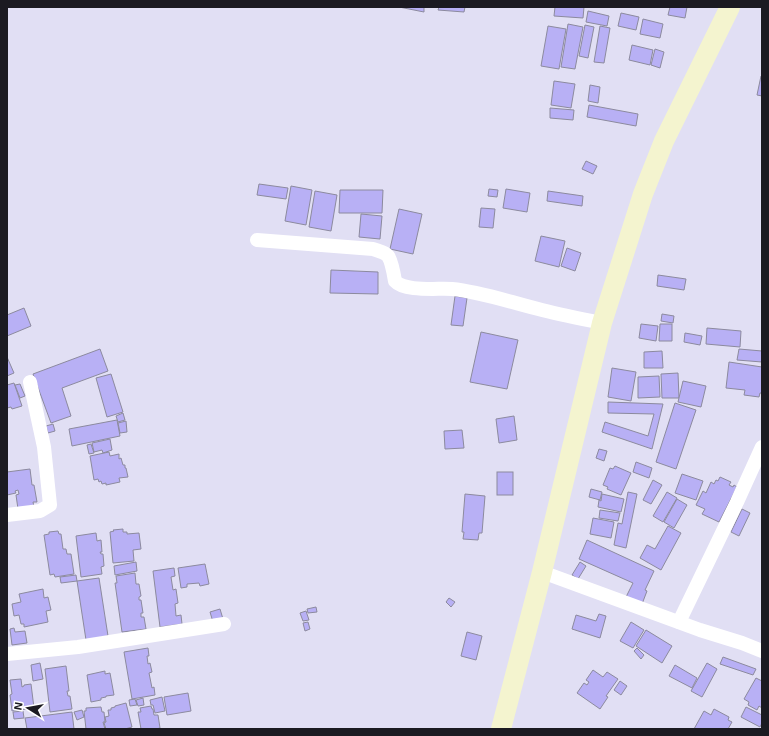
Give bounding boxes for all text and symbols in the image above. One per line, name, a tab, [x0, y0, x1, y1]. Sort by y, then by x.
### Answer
north arrow	[8, 688, 48, 728]
text: N	[11, 701, 25, 711]

